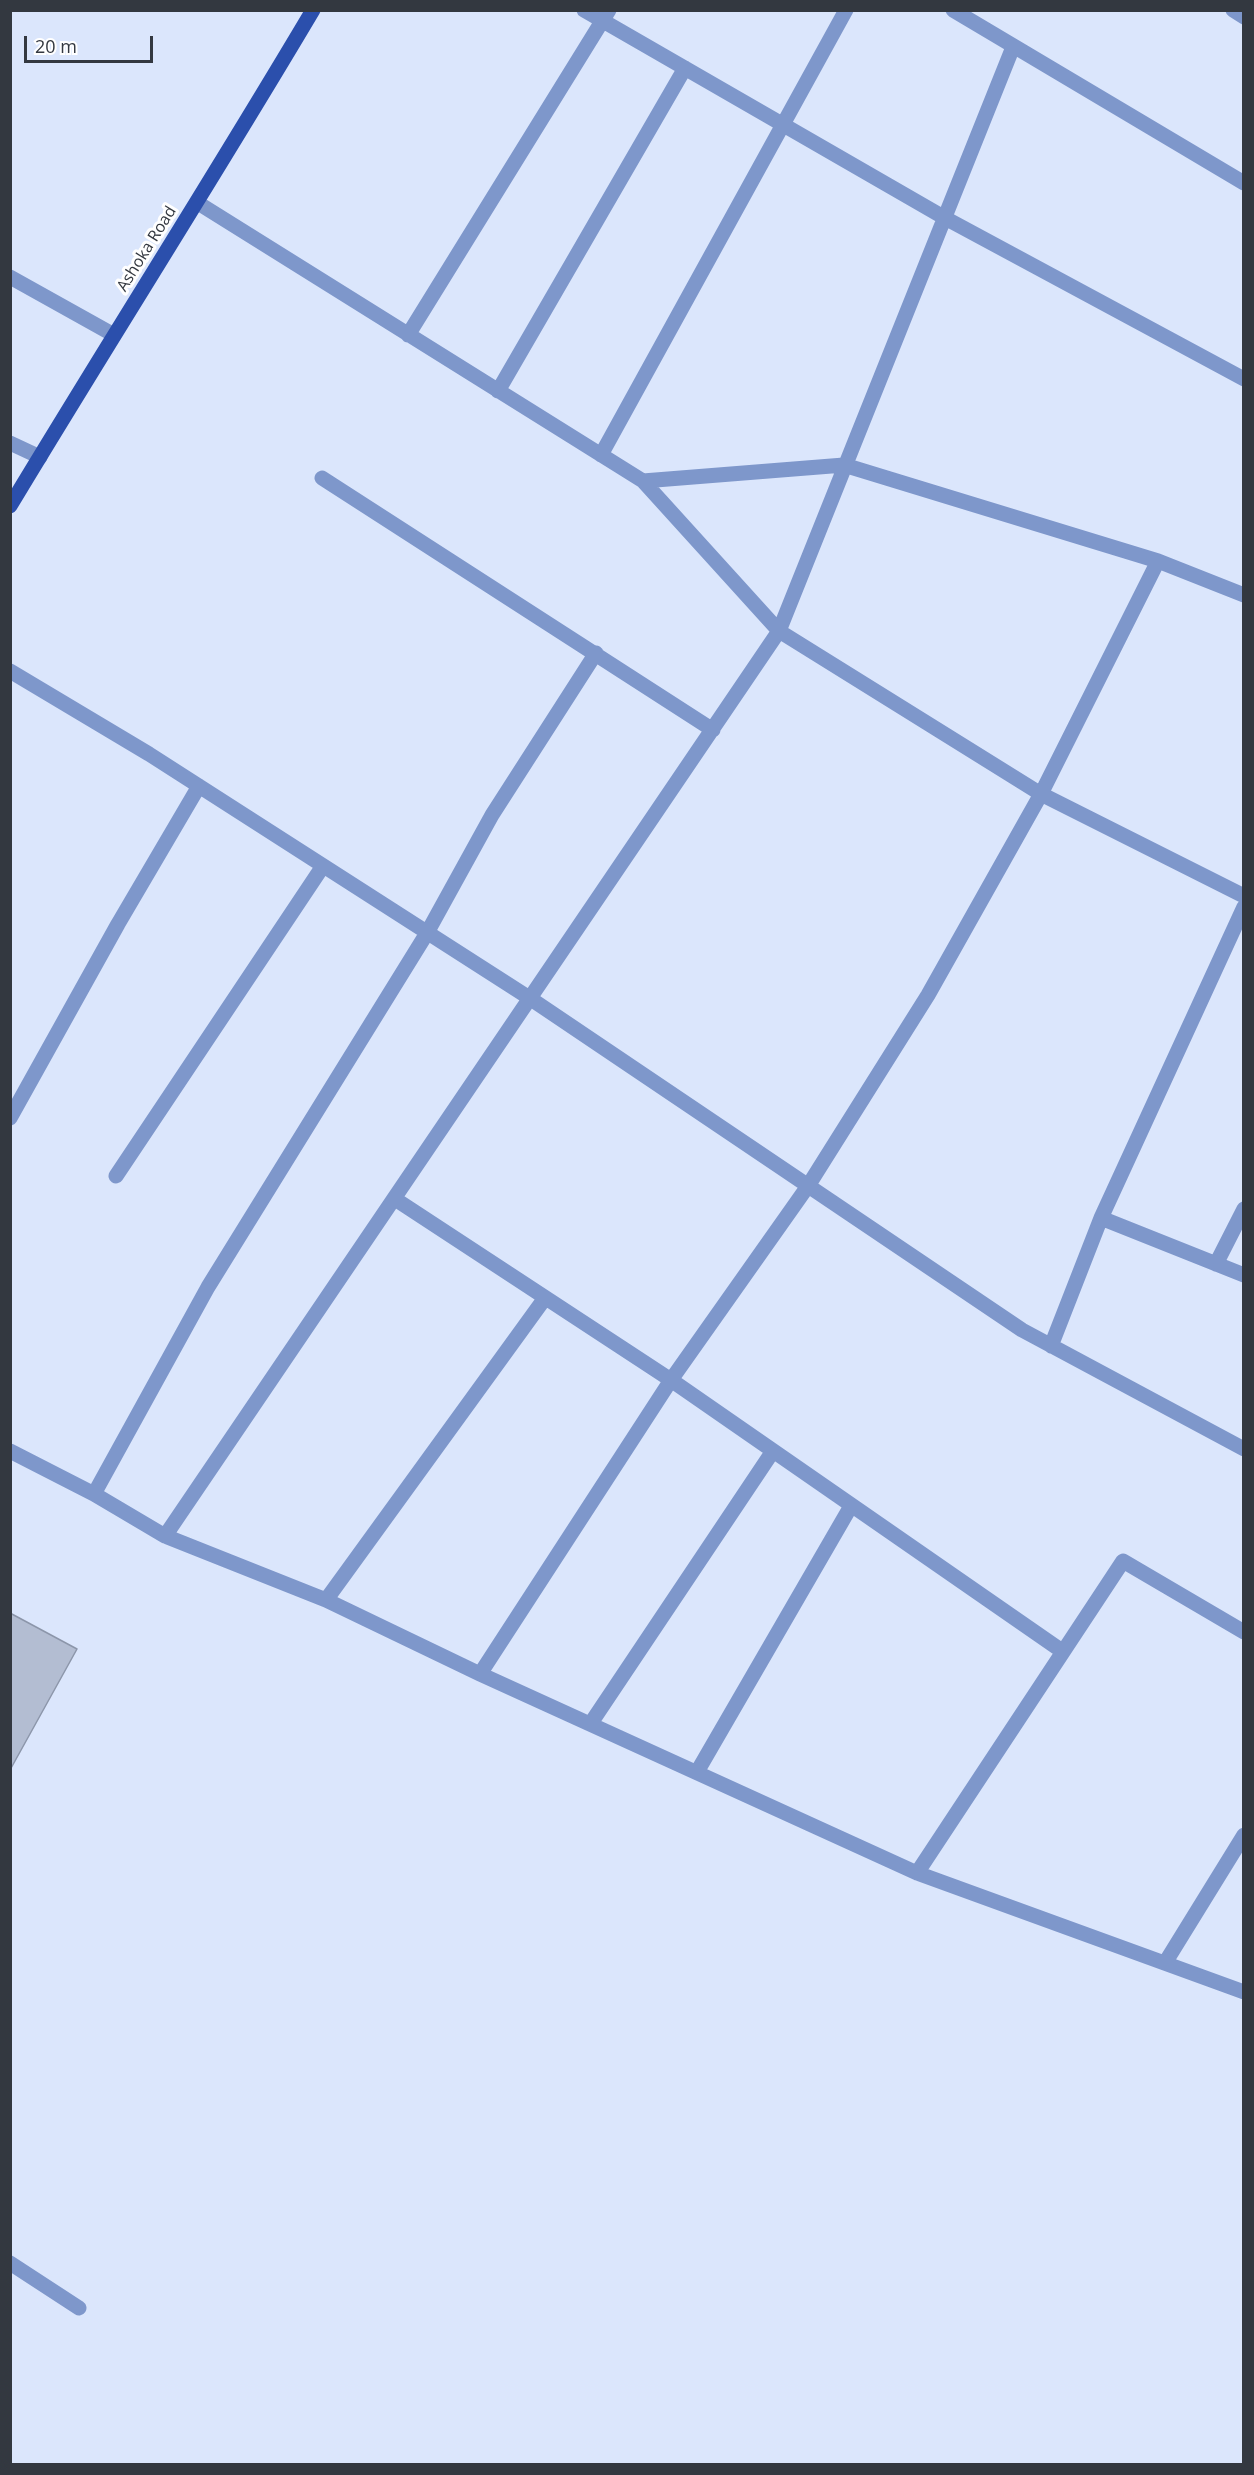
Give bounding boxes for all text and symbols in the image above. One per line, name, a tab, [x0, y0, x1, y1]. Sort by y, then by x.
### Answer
scale bar	[27, 24, 156, 62]
text: 20 m	[35, 34, 77, 58]
street label: Ashoka Road	[113, 203, 181, 295]

